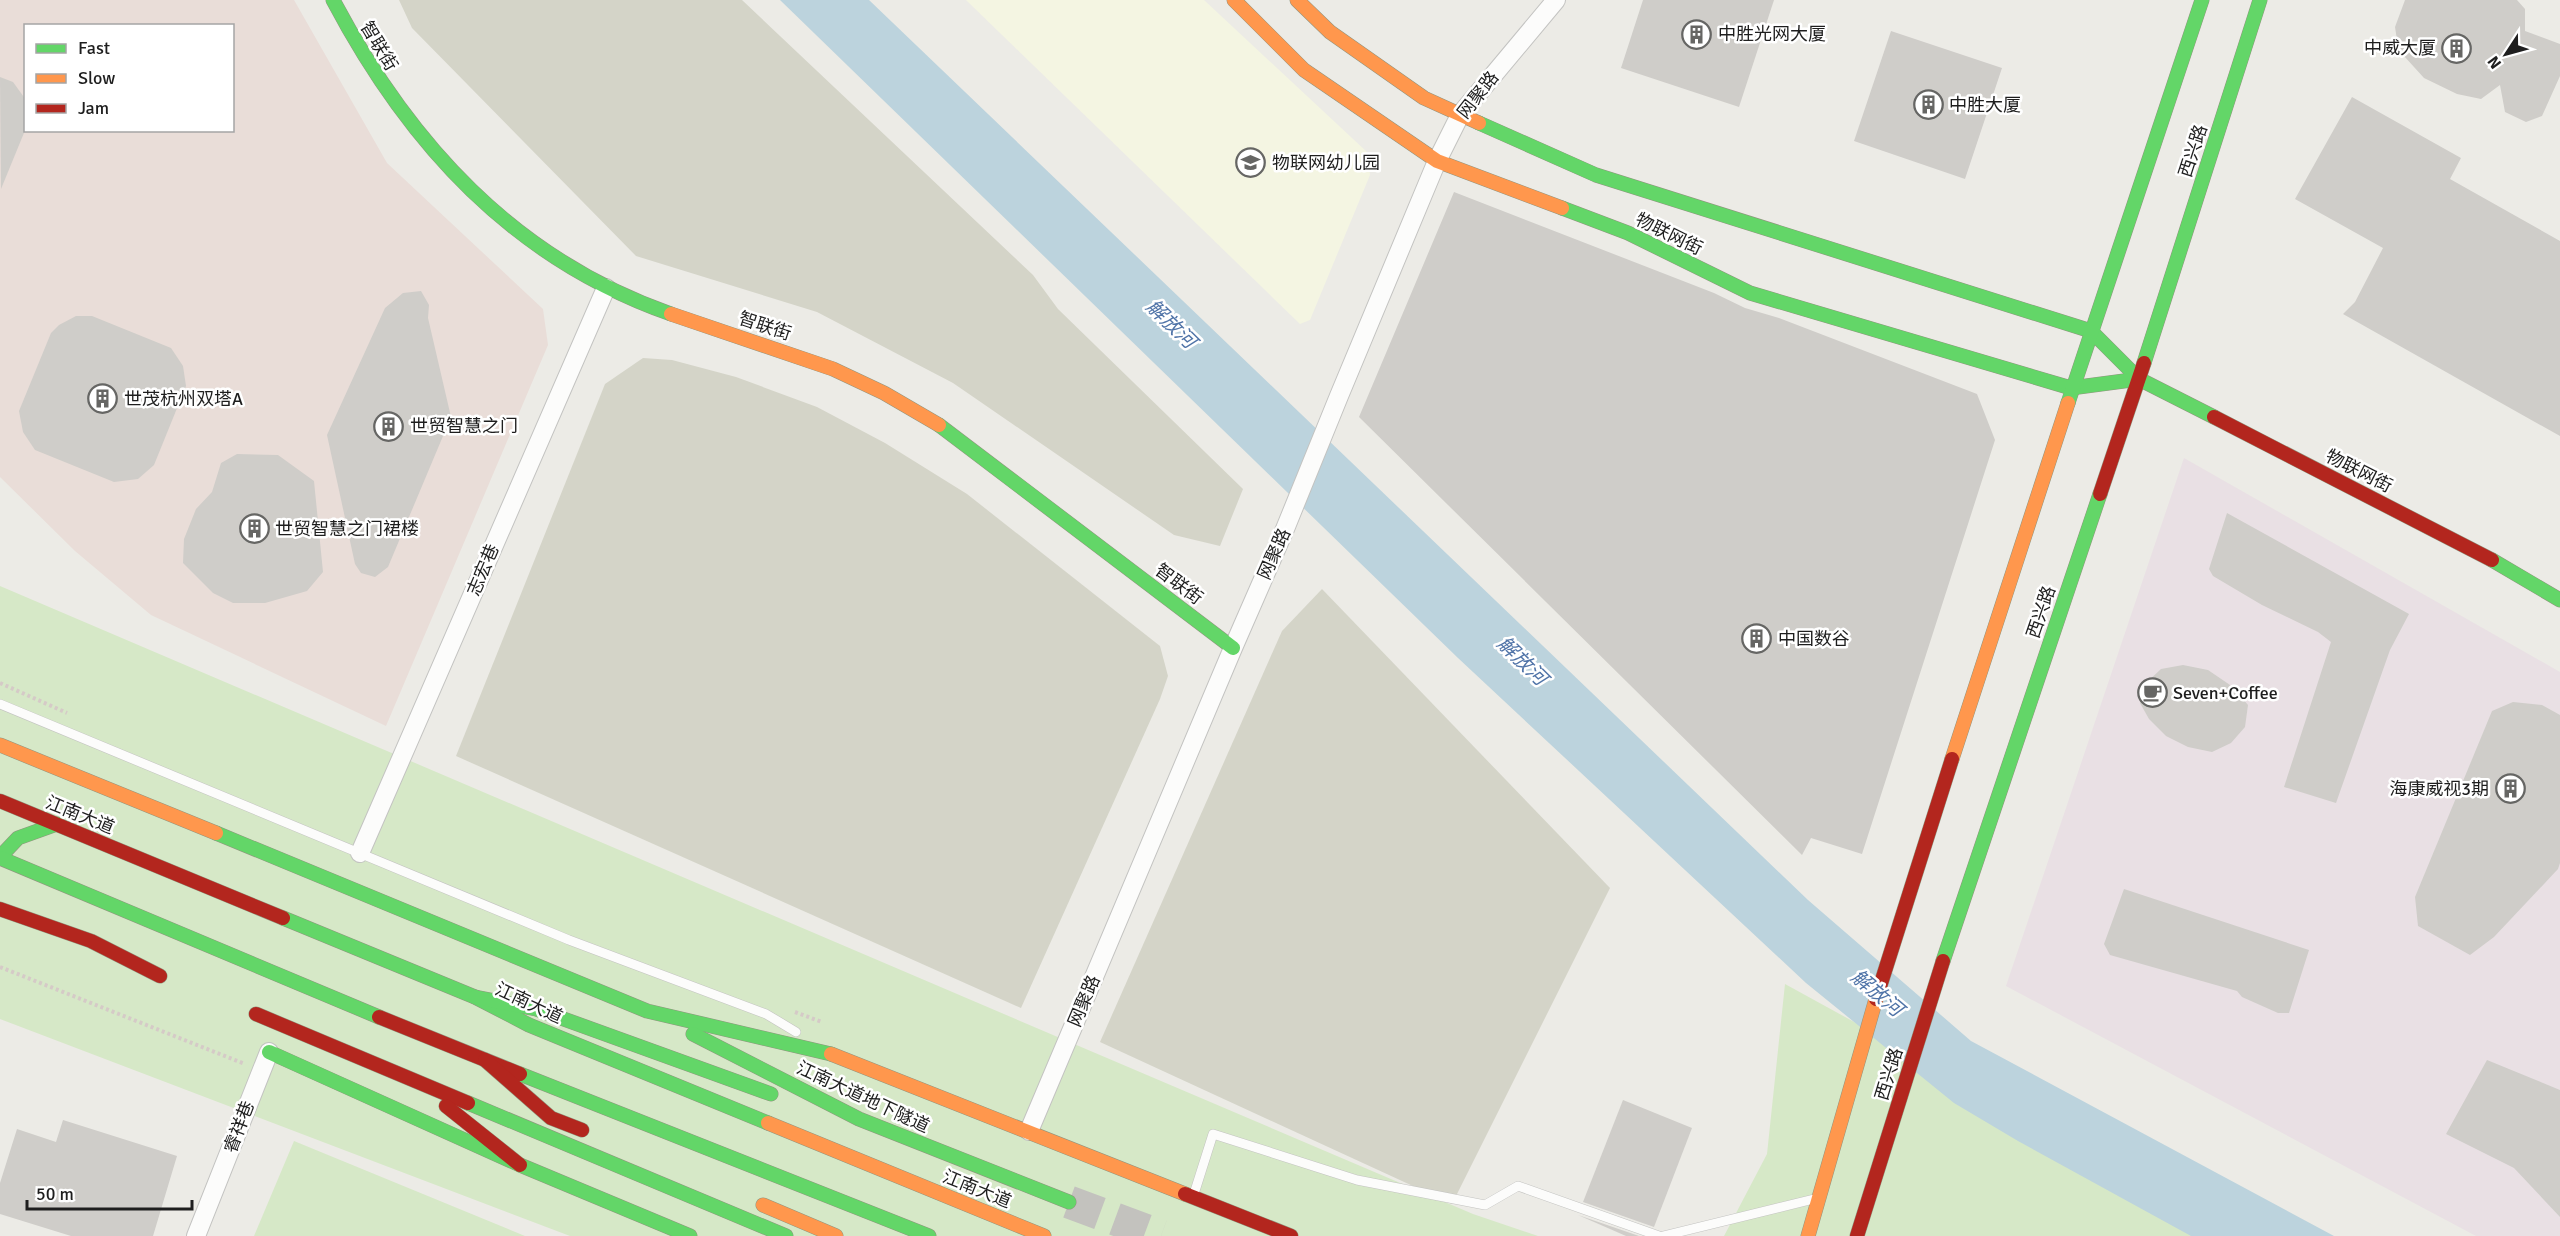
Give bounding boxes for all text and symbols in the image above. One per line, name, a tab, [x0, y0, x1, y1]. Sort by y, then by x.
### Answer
street label: 智联街	[356, 17, 402, 75]
building icon: 中胜光网大厦	[1681, 18, 1713, 50]
place label: 中胜光网大厦	[1718, 23, 1826, 45]
legend	[24, 24, 234, 132]
north arrow	[2476, 24, 2536, 84]
building icon: 中威大厦	[2441, 32, 2473, 64]
text: Fast	[78, 37, 110, 59]
place label: 中威大厦	[2364, 37, 2436, 59]
text: N	[2483, 52, 2506, 73]
text: Slow	[78, 67, 115, 89]
street label: 网聚路	[1453, 67, 1503, 123]
building icon: 中胜大厦	[1912, 89, 1944, 121]
place label: 中胜大厦	[1949, 94, 2021, 116]
text: Jam	[78, 97, 109, 119]
street label: 西兴路	[2174, 122, 2212, 180]
school or university icon: 物联网幼儿园	[1235, 147, 1267, 179]
place label: 物联网幼儿园	[1272, 152, 1380, 174]
street label: 物联网街	[1632, 208, 1706, 260]
water label: 解放河	[1141, 294, 1204, 357]
street label: 智联街	[736, 307, 794, 345]
building icon: 世茂杭州双塔A	[87, 383, 119, 415]
place label: 世茂杭州双塔A	[124, 388, 243, 410]
building icon: 世贸智慧之门	[373, 410, 405, 442]
place label: 世贸智慧之门	[410, 415, 518, 437]
street label: 物联网街	[2322, 445, 2396, 497]
building icon: 世贸智慧之门裙楼	[238, 513, 270, 545]
place label: 世贸智慧之门裙楼	[275, 518, 419, 540]
street label: 网聚路	[1253, 525, 1295, 583]
street label: 志宏巷	[462, 541, 504, 599]
street label: 智联街	[1151, 559, 1207, 609]
street label: 西兴路	[2022, 583, 2060, 641]
building icon: 中国数谷	[1741, 623, 1773, 655]
place label: 中国数谷	[1778, 628, 1850, 650]
water label: 解放河	[1492, 631, 1555, 694]
cafe icon: Seven+Coffee	[2136, 677, 2168, 709]
place label: Seven+Coffee	[2173, 682, 2278, 704]
building icon: 海康威视3期	[2494, 773, 2526, 805]
place label: 海康威视3期	[2389, 778, 2489, 800]
street label: 江南大道	[43, 791, 117, 839]
water label: 解放河	[1846, 964, 1911, 1024]
street label: 网聚路	[1063, 972, 1105, 1030]
street label: 江南大道	[492, 978, 566, 1028]
street label: 西兴路	[1871, 1045, 1907, 1103]
street label: 江南大道地下隧道	[793, 1057, 933, 1137]
street label: 睿祥巷	[219, 1098, 259, 1156]
street label: 江南大道	[940, 1165, 1014, 1213]
scale bar	[27, 1173, 192, 1211]
text: 50 m	[36, 1183, 74, 1205]

